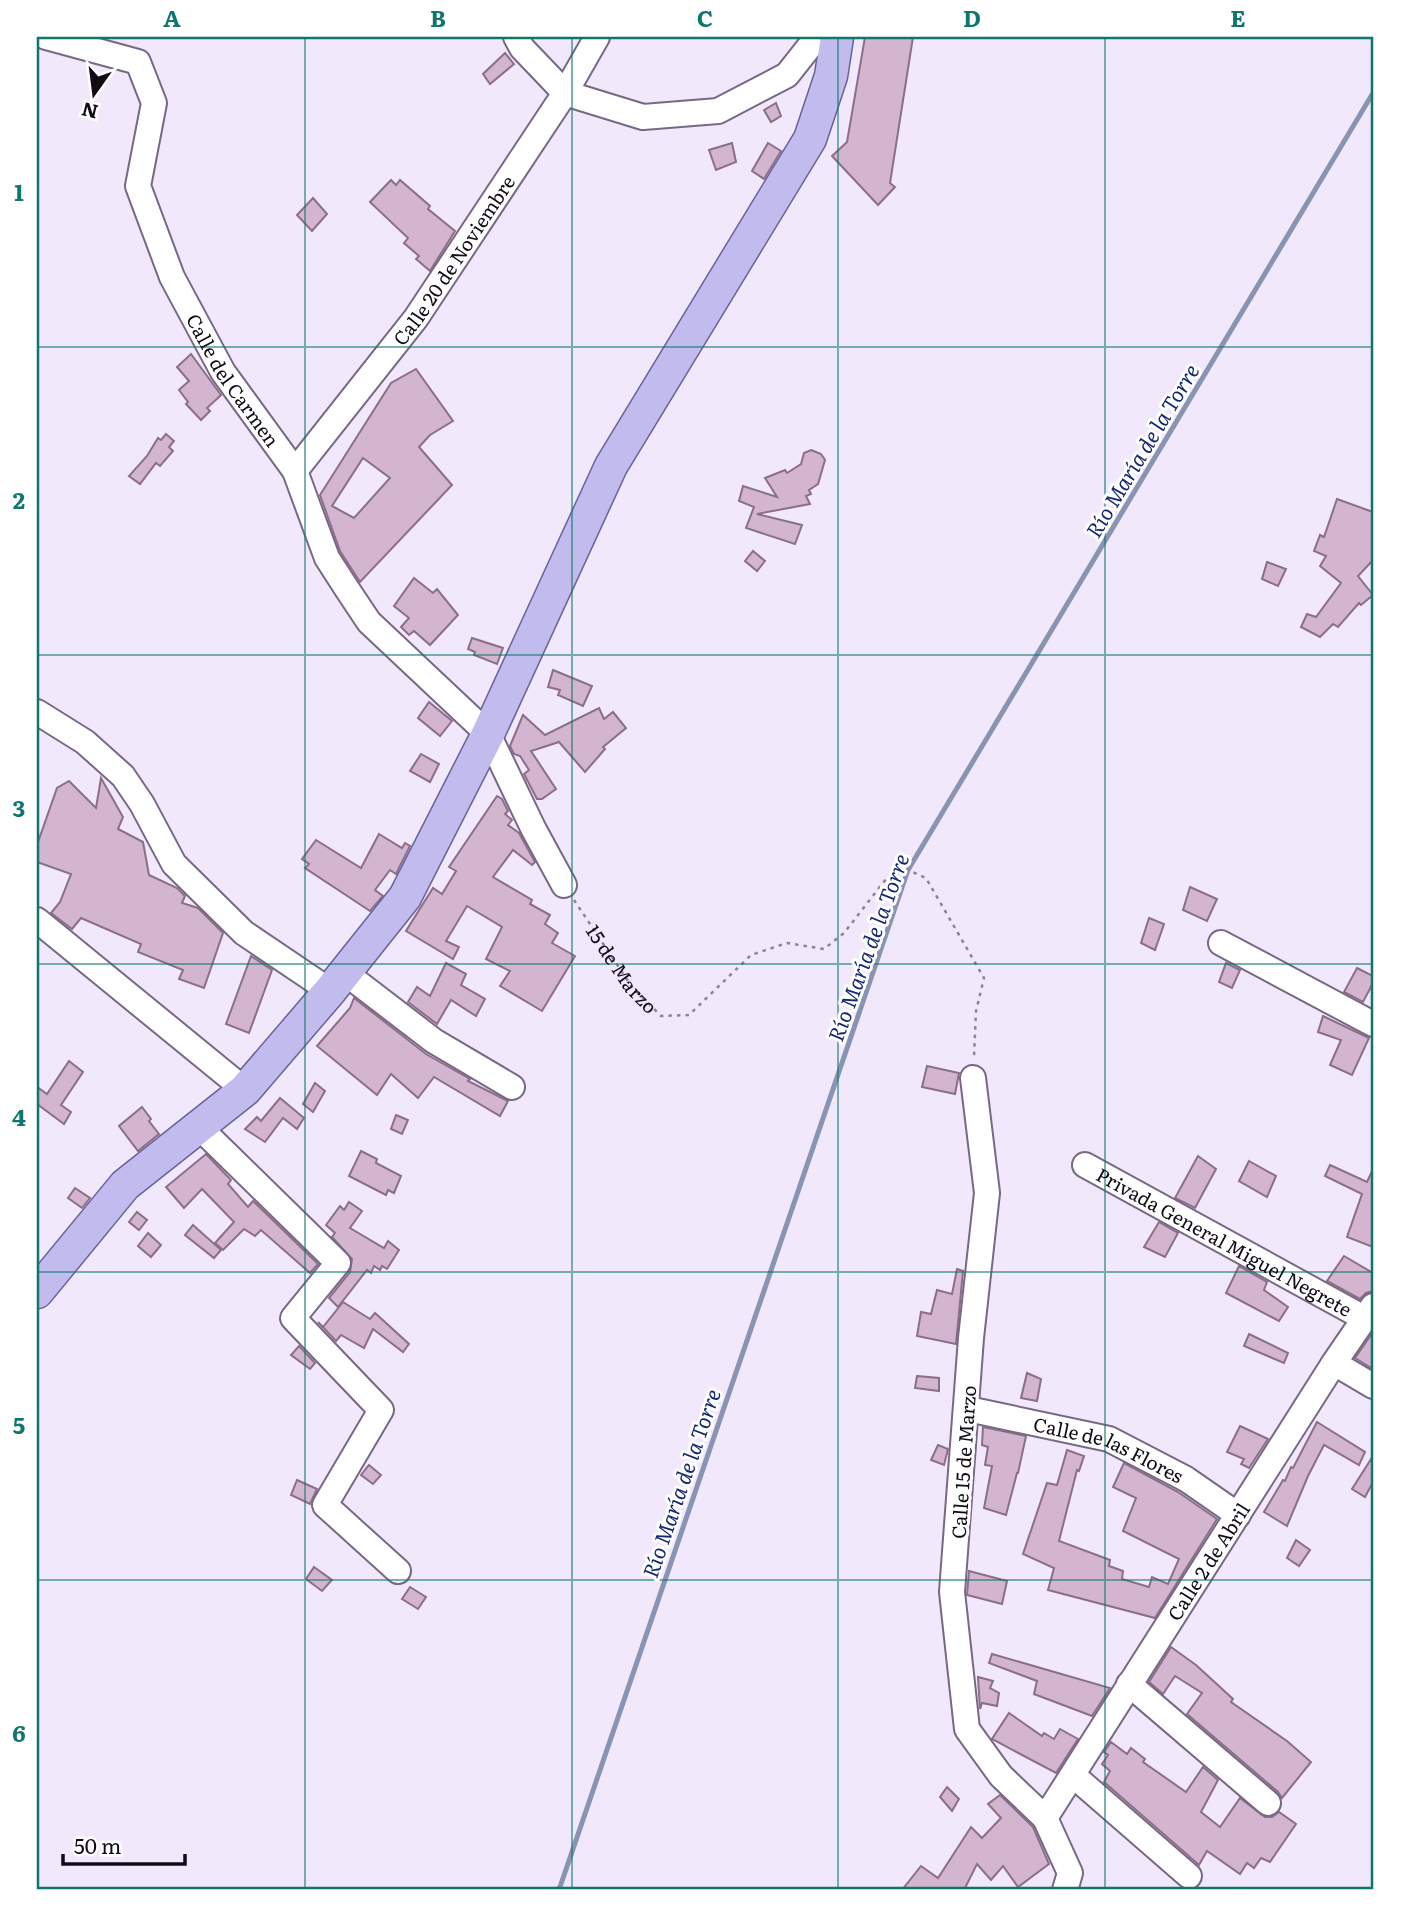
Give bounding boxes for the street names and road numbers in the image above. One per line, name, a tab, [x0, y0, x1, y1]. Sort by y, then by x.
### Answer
street label: Calle 20 de Noviembre	[386, 169, 521, 351]
street label: Calle del Carmen	[180, 308, 287, 452]
street label: 15 de Marzo	[580, 919, 664, 1019]
street label: Privada General Miguel Negrete	[1092, 1160, 1357, 1323]
street label: Calle 15 de Marzo	[944, 1384, 982, 1540]
street label: Calle de las Flores	[1031, 1409, 1189, 1490]
street label: Calle 2 de Abril	[1160, 1497, 1256, 1626]

